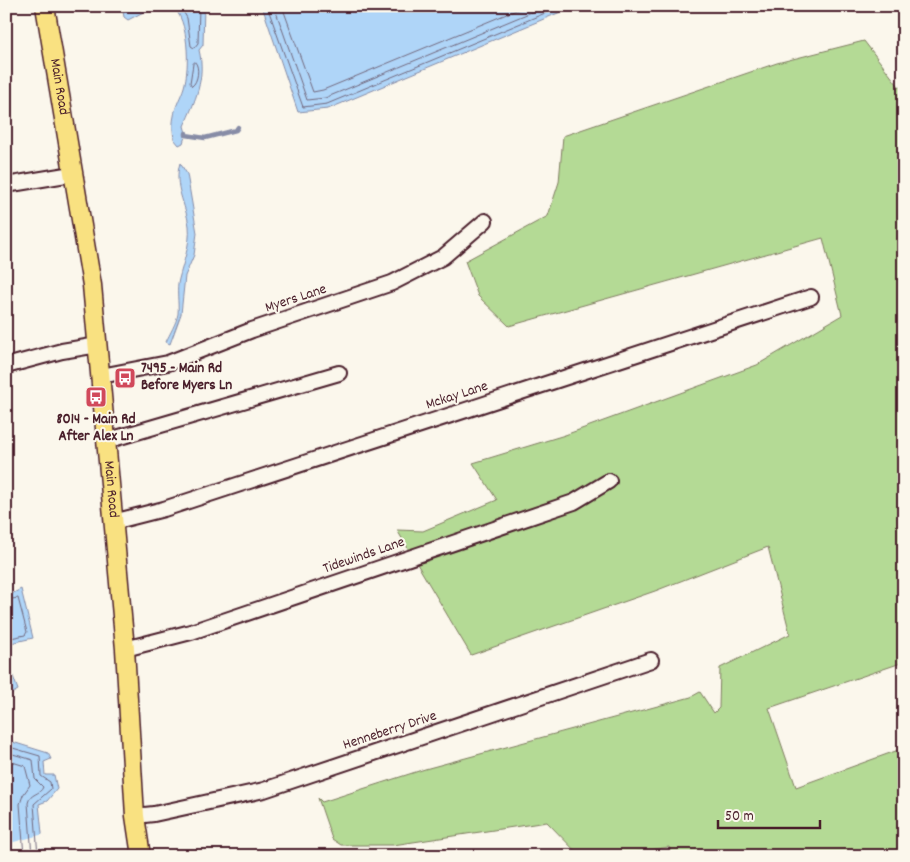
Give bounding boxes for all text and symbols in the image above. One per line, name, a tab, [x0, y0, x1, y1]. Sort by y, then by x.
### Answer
street label: Main Road	[43, 57, 74, 117]
street label: Myers Lane	[262, 279, 330, 319]
place label: 7495 - Main Rd Before Myers Ln	[141, 358, 232, 397]
bus stop icon: 7495 - Main Rd Before Myers Ln	[113, 366, 137, 390]
street label: Mckay Lane	[423, 375, 491, 416]
bus stop icon: 8014 - Main Rd After Alex Ln	[84, 385, 108, 409]
place label: 8014 - Main Rd After Alex Ln	[57, 409, 135, 448]
street label: Main Road	[97, 460, 124, 519]
street label: Tidewinds Lane	[320, 532, 408, 580]
street label: Henneberry Drive	[340, 705, 440, 757]
scale bar	[718, 797, 820, 829]
text: 50 m	[725, 806, 754, 828]

